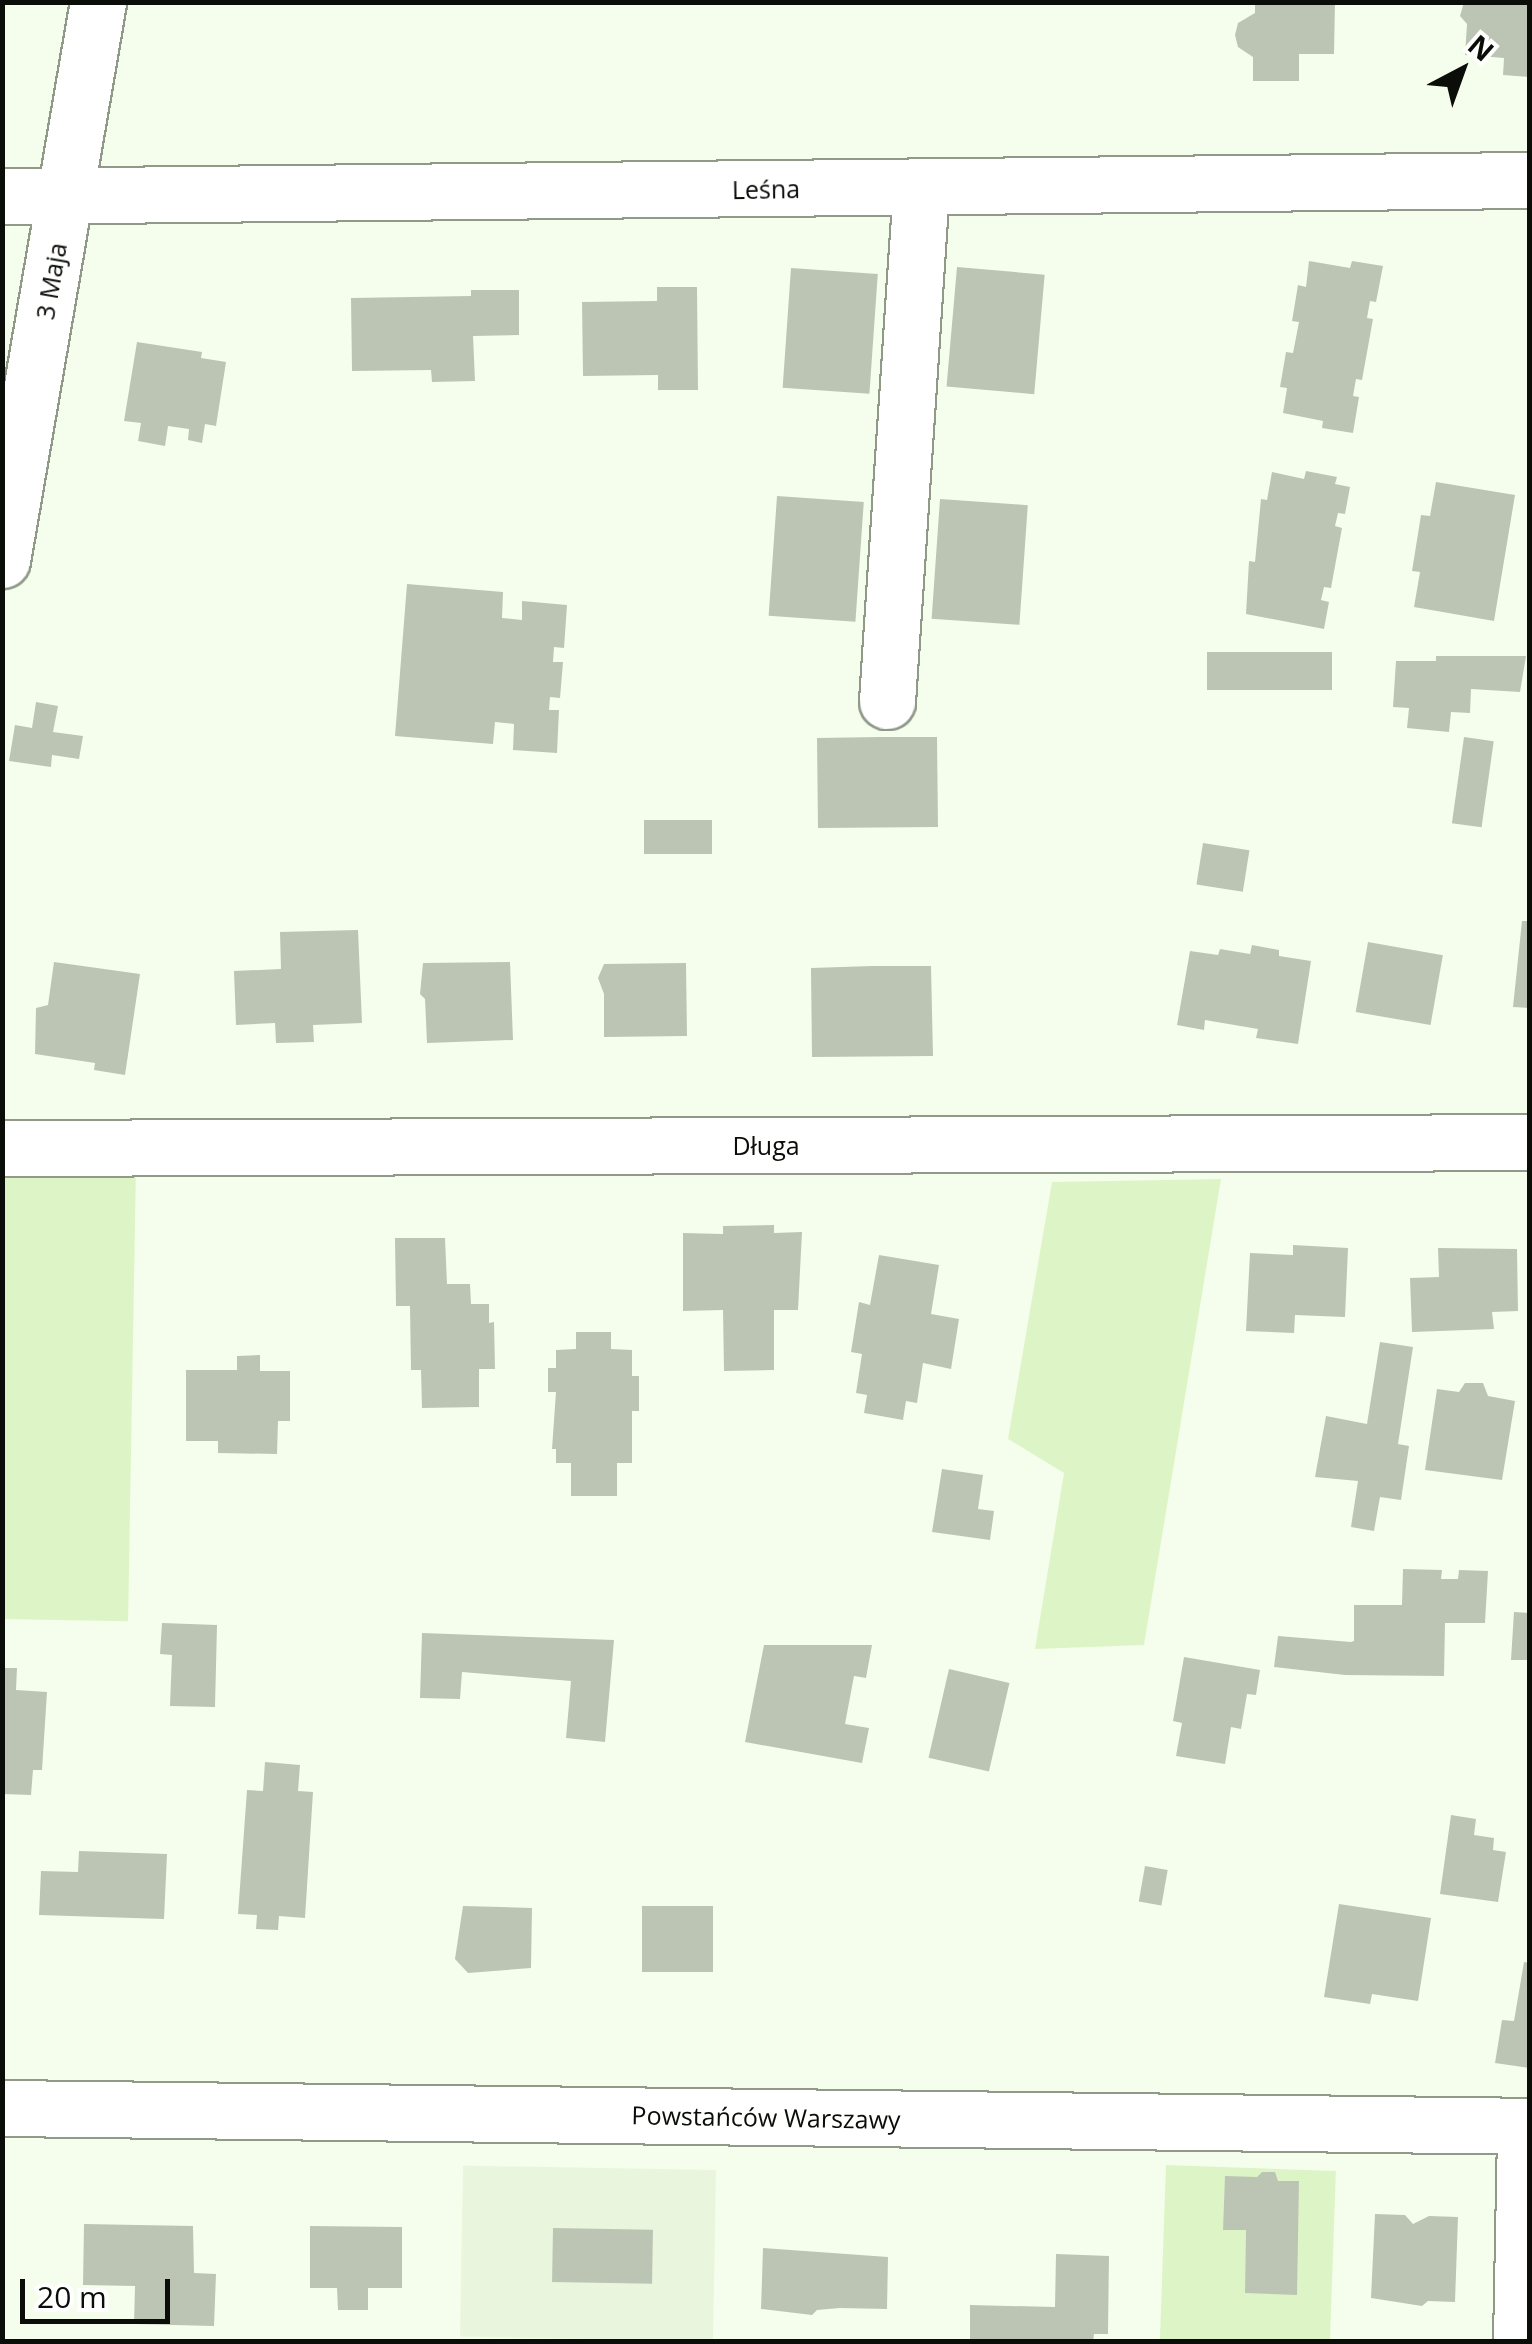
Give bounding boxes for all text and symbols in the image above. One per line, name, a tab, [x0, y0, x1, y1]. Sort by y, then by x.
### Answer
north arrow	[1412, 20, 1512, 120]
text: N	[1461, 26, 1503, 69]
street label: Leśna	[732, 173, 800, 205]
street label: 3 Maja	[30, 240, 72, 322]
street label: Długa	[732, 1130, 800, 1160]
street label: Powstańców Warszawy	[631, 2100, 901, 2134]
scale bar	[25, 2259, 175, 2321]
text: 20 m	[37, 2276, 107, 2317]

